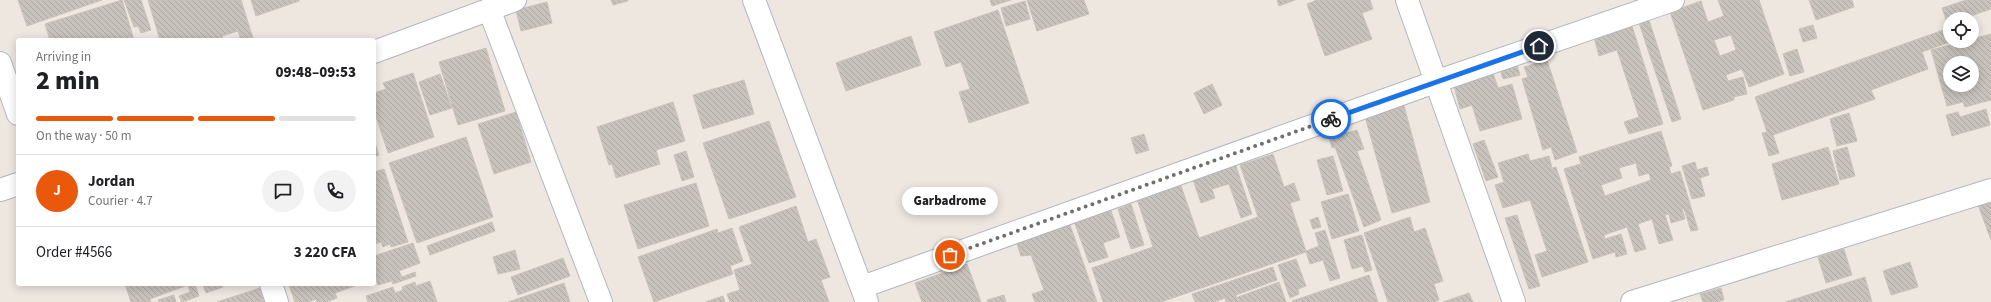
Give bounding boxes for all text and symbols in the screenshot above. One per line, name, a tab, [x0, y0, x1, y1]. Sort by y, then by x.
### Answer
map controls	[1943, 12, 1979, 92]
button: locate	[1943, 12, 1979, 48]
pin	[1522, 29, 1556, 63]
icon: home	[1528, 35, 1550, 57]
text: Arriving in	[36, 48, 91, 66]
button: layers	[1943, 56, 1979, 92]
text: 2 min	[36, 62, 100, 99]
text: 09:48–09:53	[275, 62, 356, 83]
courier	[1311, 99, 1351, 139]
icon: bike	[1320, 108, 1342, 130]
text: On the way · 50 m	[36, 127, 131, 145]
button: chat	[262, 170, 304, 212]
button: phone	[314, 170, 356, 212]
text: Jordan	[88, 171, 135, 192]
text: J	[53, 180, 61, 201]
callout: Garbadrome	[902, 187, 998, 215]
text: Courier · 4.7	[88, 192, 153, 210]
text: Garbadrome	[914, 192, 986, 210]
pin	[933, 238, 967, 272]
text: Order #4566	[36, 242, 112, 263]
text: 3 220 CFA	[294, 242, 356, 263]
icon: bag	[939, 244, 961, 266]

